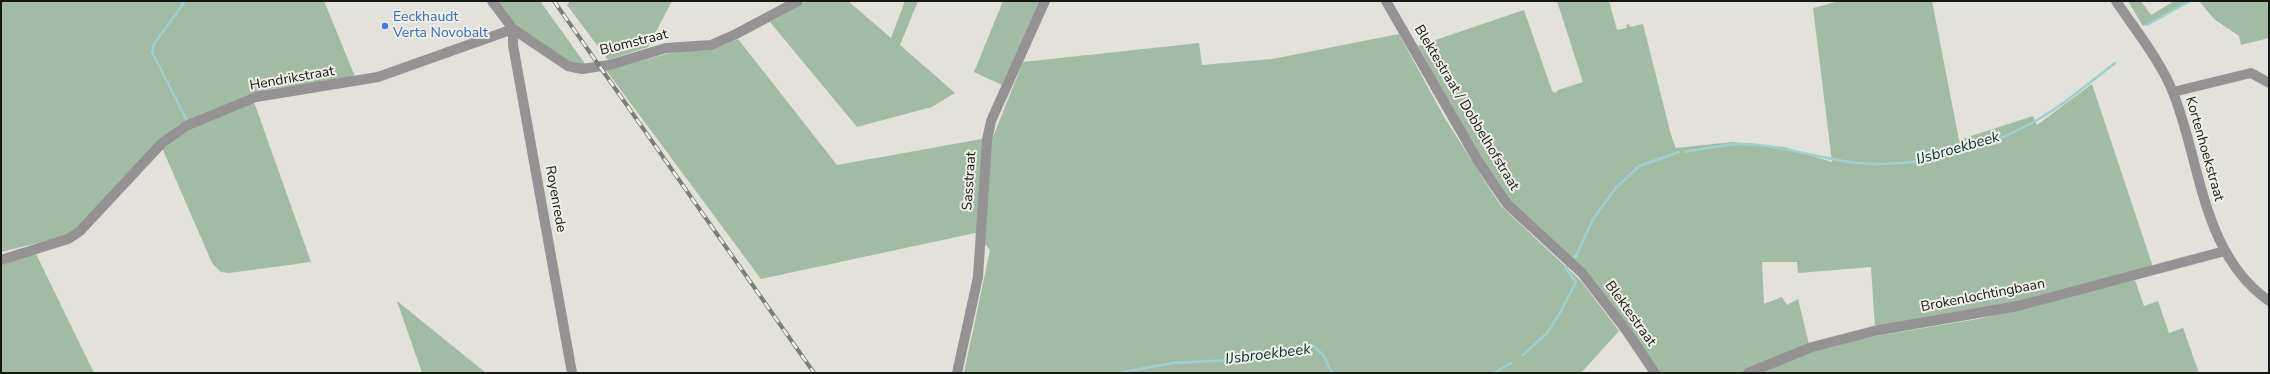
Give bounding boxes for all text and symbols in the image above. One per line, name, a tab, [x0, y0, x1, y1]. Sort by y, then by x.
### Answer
place label: Eeckhaudt Verta Novobalt	[393, 10, 488, 42]
marker: Eeckhaudt Verta Novobalt	[380, 21, 390, 31]
street label: Blektestraat / Dobbelhofstraat	[1410, 22, 1522, 194]
street label: Blomstraat	[598, 26, 670, 60]
street label: Hendrikstraat	[248, 63, 336, 95]
street label: Kortenhoekstraat	[2181, 95, 2227, 203]
water label: IJsbroekbeek	[1914, 128, 2002, 170]
street label: Sasstraat	[960, 151, 980, 211]
street label: Royenrede	[541, 164, 569, 234]
street label: Brokenlochtingbaan	[1920, 276, 2046, 316]
street label: Blektestraat	[1601, 278, 1659, 350]
water label: IJsbroekbeek	[1224, 341, 1312, 369]

